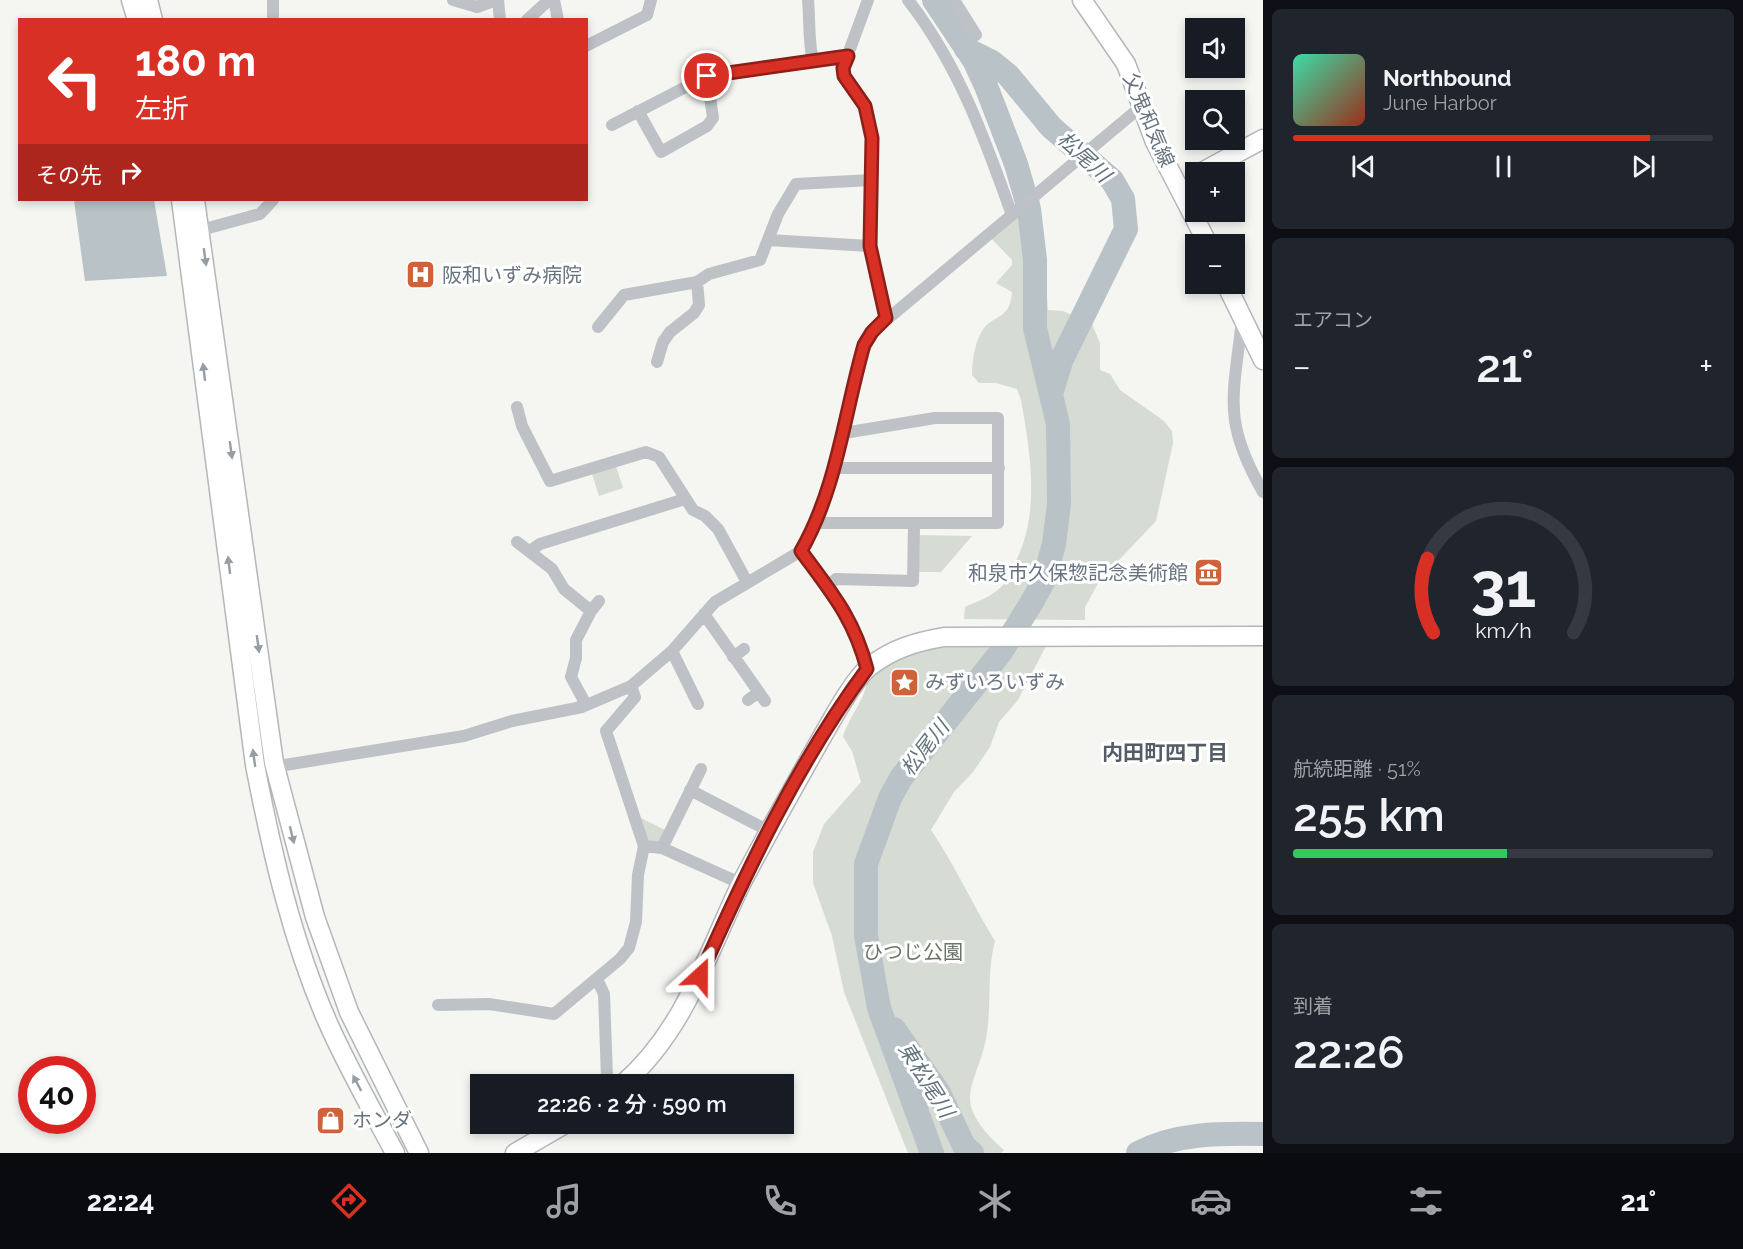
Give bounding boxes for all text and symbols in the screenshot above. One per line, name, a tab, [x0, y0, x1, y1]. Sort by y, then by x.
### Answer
map controls	[1185, 18, 1245, 294]
button: sound	[1185, 18, 1245, 78]
text: 180 m	[135, 37, 256, 86]
icon: left	[36, 42, 114, 120]
pin	[681, 50, 732, 101]
icon: arrive	[690, 59, 723, 92]
text: Northbound	[1383, 65, 1512, 91]
street label: 父鬼和気線	[1118, 69, 1180, 171]
button: search	[1185, 90, 1245, 150]
text: June Harbor	[1383, 91, 1497, 115]
text: 左折	[135, 93, 189, 124]
water label: 松尾川	[1053, 126, 1117, 189]
icon: previous	[1347, 150, 1380, 183]
icon: pause	[1487, 150, 1520, 183]
icon: next	[1627, 150, 1660, 183]
icon: right	[114, 156, 147, 189]
text: その先	[36, 162, 102, 188]
button: +	[1185, 162, 1245, 222]
button: −	[1185, 234, 1245, 294]
one-way arrow	[200, 248, 210, 267]
hospital icon: 阪和いずみ病院	[405, 259, 437, 291]
place label: 阪和いずみ病院	[442, 263, 582, 287]
text: エアコン	[1293, 308, 1373, 332]
text: 21°	[1476, 340, 1534, 393]
text: −	[1293, 347, 1311, 386]
text: +	[1699, 347, 1713, 386]
one-way arrow	[199, 362, 208, 381]
one-way arrow	[227, 441, 236, 460]
text: 31	[1470, 549, 1536, 623]
one-way arrow	[224, 555, 234, 574]
museum icon: 和泉市久保惣記念美術館	[1193, 557, 1225, 589]
place label: 和泉市久保惣記念美術館	[968, 561, 1188, 585]
text: km/h	[1475, 619, 1531, 644]
one-way arrow	[253, 634, 262, 653]
place icon: みずいろいずみ	[888, 666, 920, 698]
place label: みずいろいずみ	[925, 670, 1065, 694]
water label: 松尾川	[895, 714, 955, 780]
district label: 内田町四丁目	[1102, 740, 1228, 765]
one-way arrow	[250, 749, 259, 768]
text: 航続距離 · 51%	[1293, 757, 1421, 781]
text: 255 km	[1293, 789, 1445, 842]
one-way arrow	[287, 826, 297, 845]
park label: ひつじ公園	[863, 940, 963, 964]
position arrow	[668, 944, 732, 1008]
text: 到着	[1293, 994, 1333, 1018]
text: 22:26	[1293, 1026, 1404, 1079]
water label: 東松尾川	[894, 1037, 960, 1124]
speed limit sign: 40	[18, 1056, 96, 1134]
one-way arrow	[352, 1074, 362, 1091]
text: 22:26 · 2 分 · 590 m	[537, 1091, 727, 1117]
shop icon: ホンダ	[315, 1104, 347, 1136]
place label: ホンダ	[352, 1108, 412, 1132]
icon: directions	[328, 1180, 370, 1222]
icon: music	[543, 1180, 585, 1222]
icon: phone	[759, 1180, 801, 1222]
icon: climate	[974, 1180, 1016, 1222]
icon: car	[1190, 1180, 1232, 1222]
icon: filters	[1405, 1180, 1447, 1222]
text: 22:24	[87, 1186, 155, 1217]
text: 21°	[1621, 1186, 1656, 1217]

